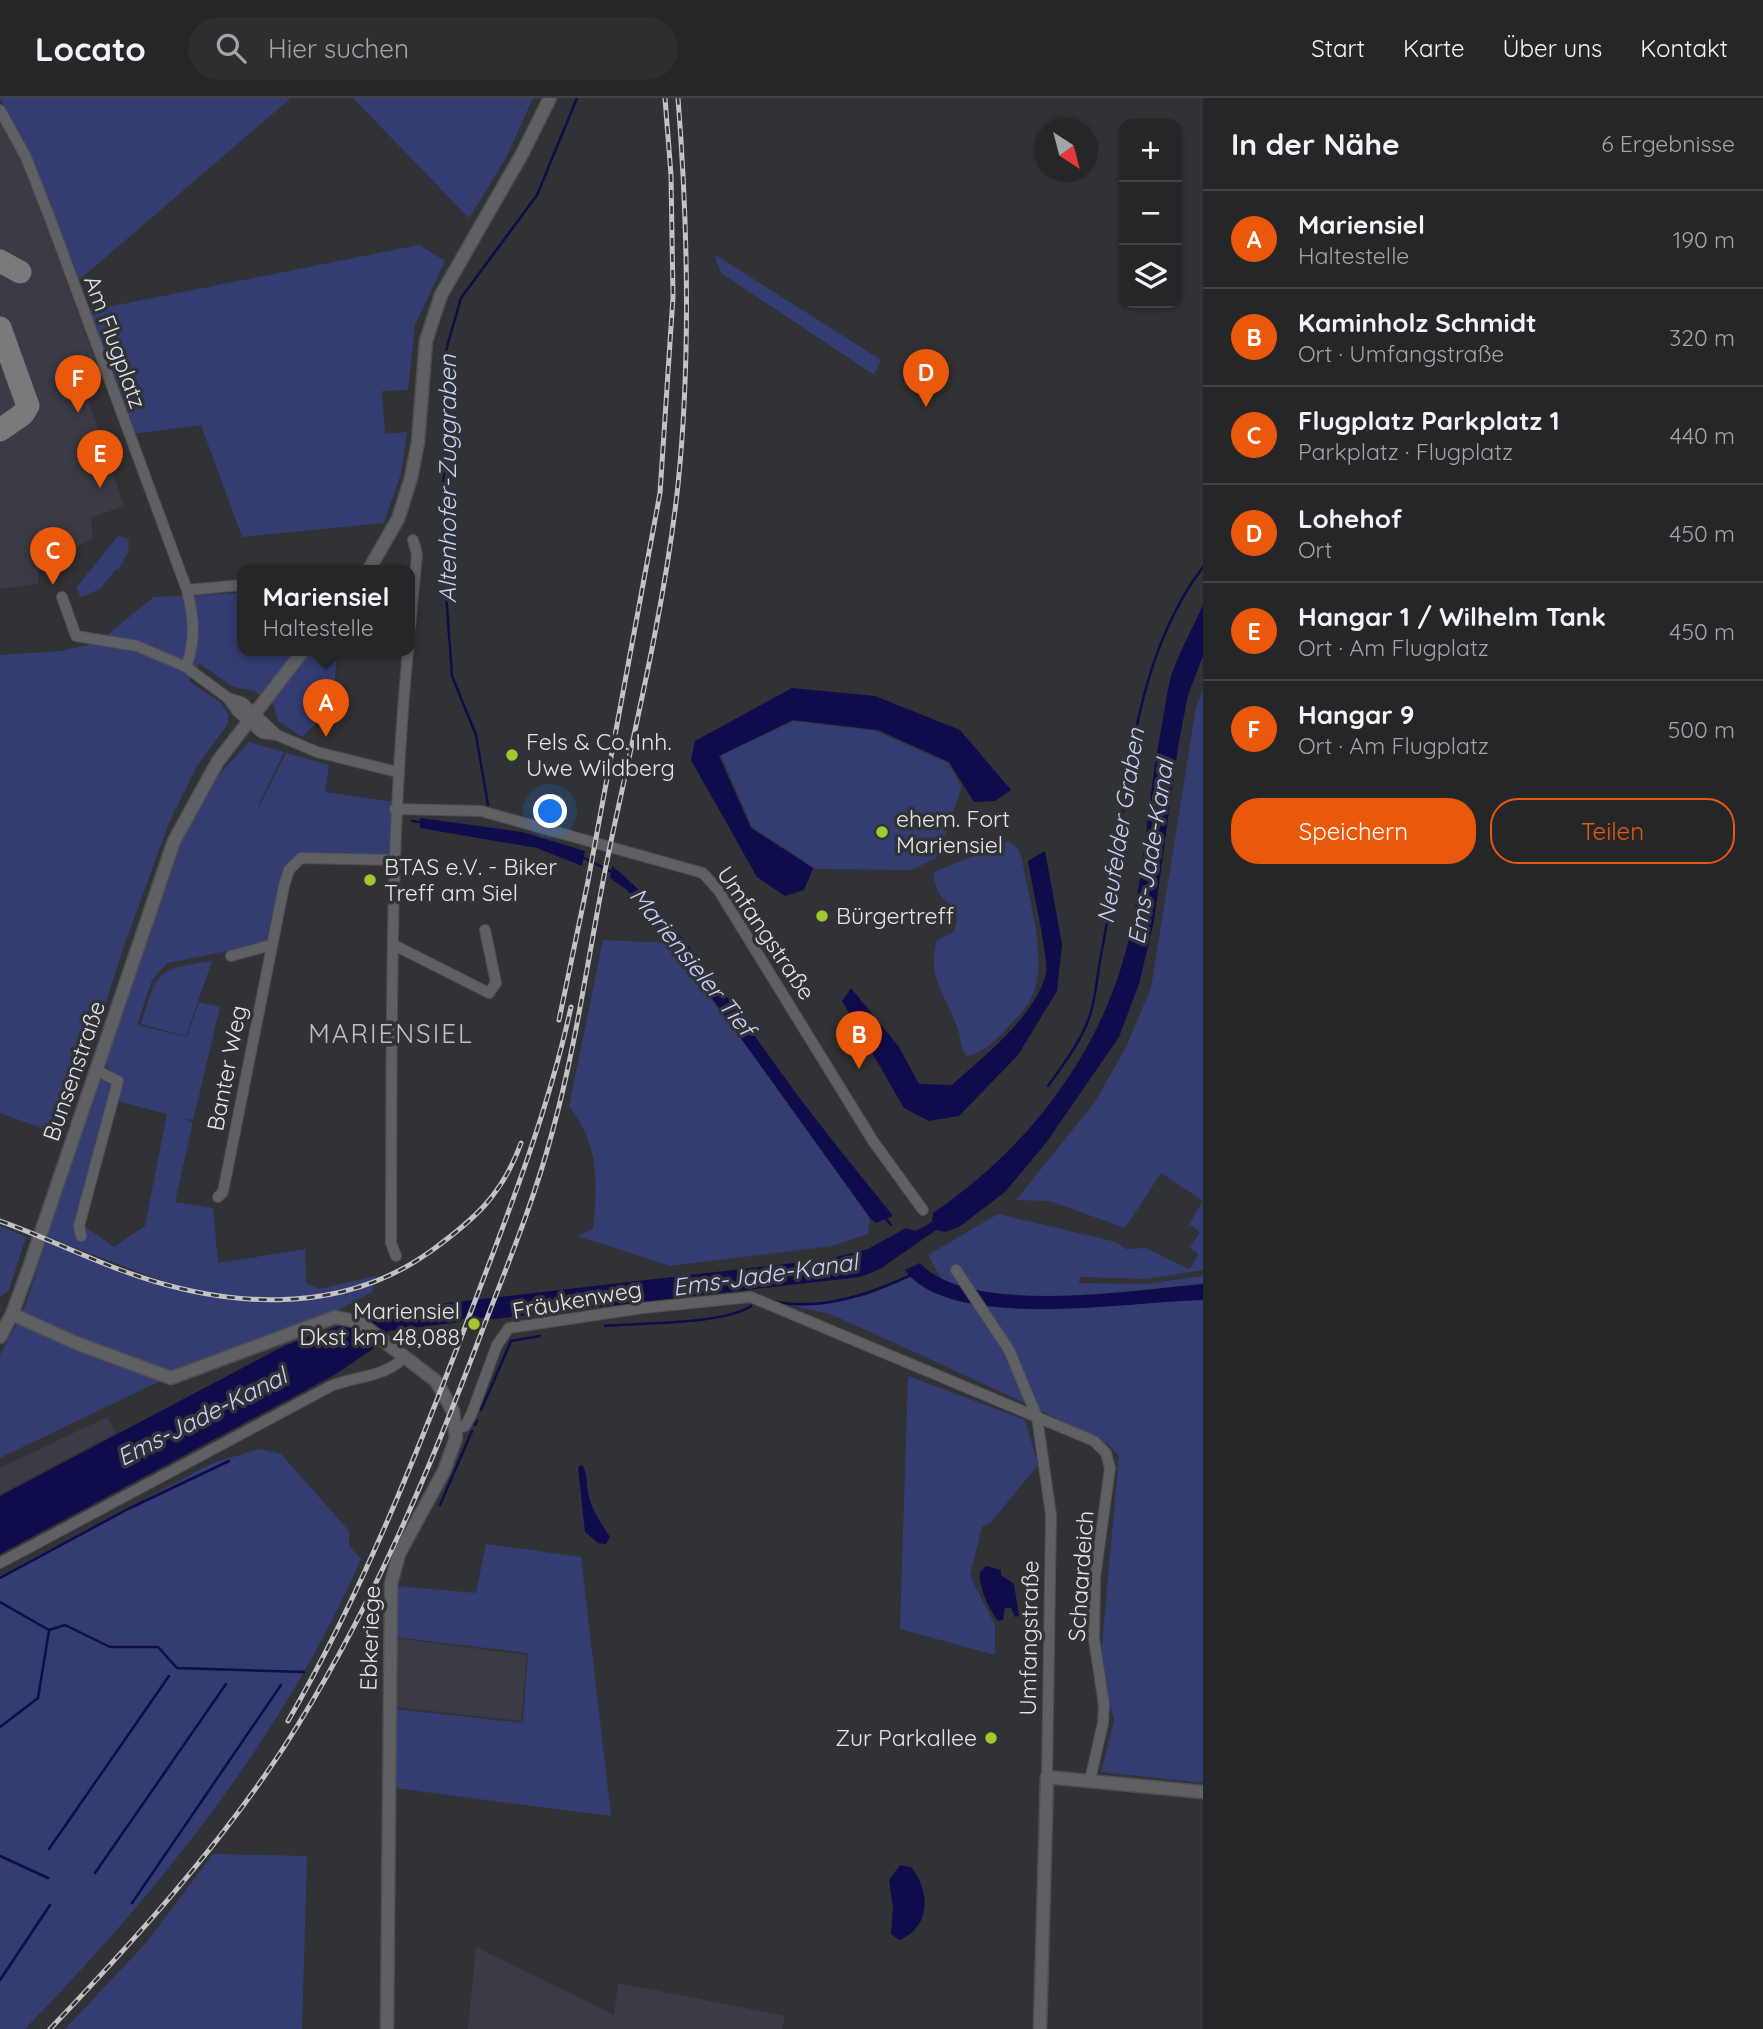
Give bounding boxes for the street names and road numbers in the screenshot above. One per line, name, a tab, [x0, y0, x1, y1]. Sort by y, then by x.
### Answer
street label: Am Flugplatz	[78, 272, 152, 412]
street label: Umfangstraße	[711, 860, 822, 1005]
street label: Bunsenstraße	[36, 997, 111, 1145]
street label: Banter Weg	[200, 1003, 253, 1133]
street label: Fräukenweg	[510, 1274, 644, 1325]
street label: Schaardeich	[1061, 1510, 1100, 1642]
street label: Umfangstraße	[1013, 1560, 1044, 1716]
street label: Ebkeriege	[353, 1585, 386, 1691]

